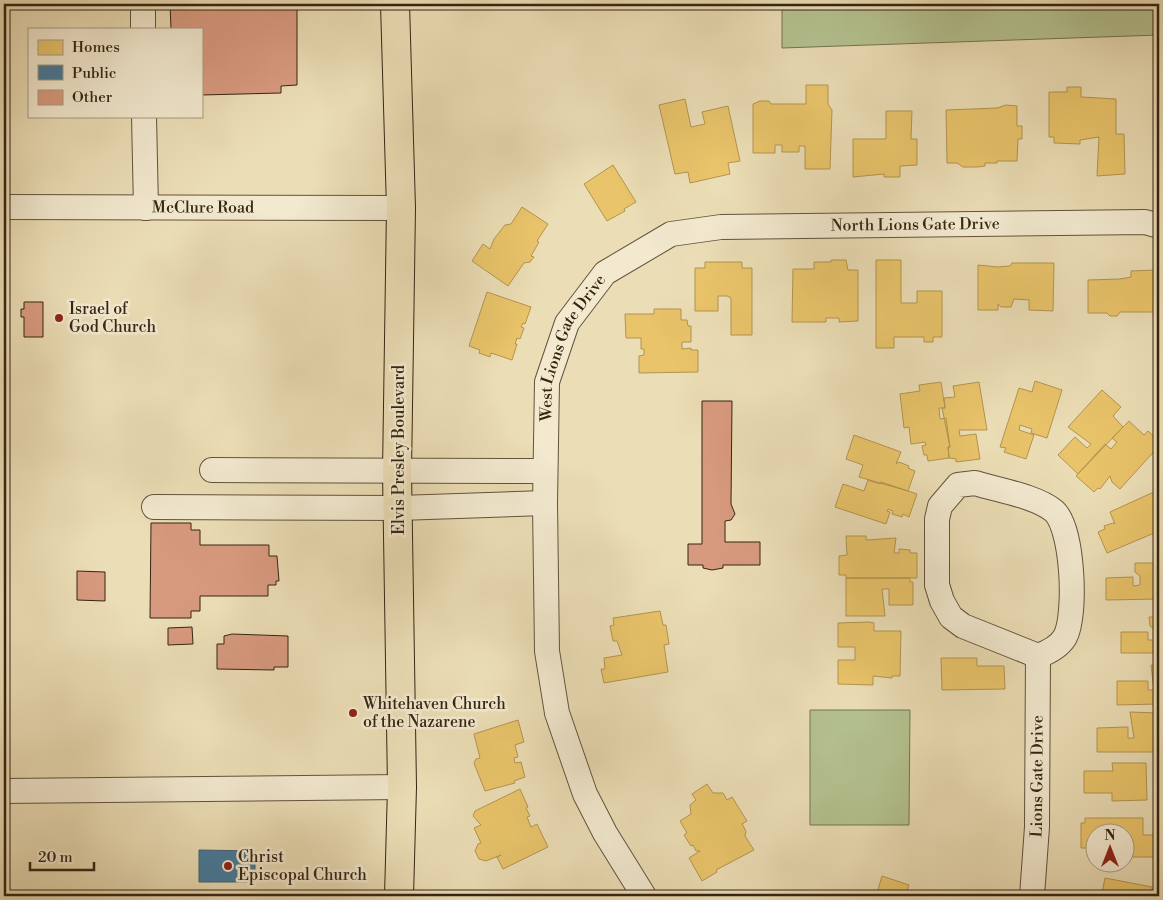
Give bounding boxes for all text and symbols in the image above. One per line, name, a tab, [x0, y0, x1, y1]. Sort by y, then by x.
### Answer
legend	[28, 28, 202, 118]
text: Homes	[72, 38, 120, 57]
text: Public	[72, 64, 116, 83]
text: Other	[72, 88, 113, 107]
street label: McClure Road	[152, 197, 254, 218]
street label: North Lions Gate Drive	[831, 214, 1000, 236]
street label: West Lions Gate Drive	[536, 271, 610, 423]
place label: Israel of God Church	[69, 299, 156, 337]
marker: Israel of God Church	[53, 312, 65, 324]
street label: Elvis Presley Boulevard	[389, 365, 409, 535]
place label: Whitehaven Church of the Nazarene	[362, 694, 506, 732]
marker: Whitehaven Church of the Nazarene	[347, 707, 359, 719]
street label: Lions Gate Drive	[1026, 715, 1048, 838]
north arrow	[1086, 822, 1136, 872]
text: N	[1104, 827, 1116, 845]
scale bar	[30, 840, 94, 872]
place label: Christ Episcopal Church	[238, 847, 367, 885]
text: 20 m	[38, 848, 73, 867]
marker: Christ Episcopal Church	[222, 860, 234, 872]

